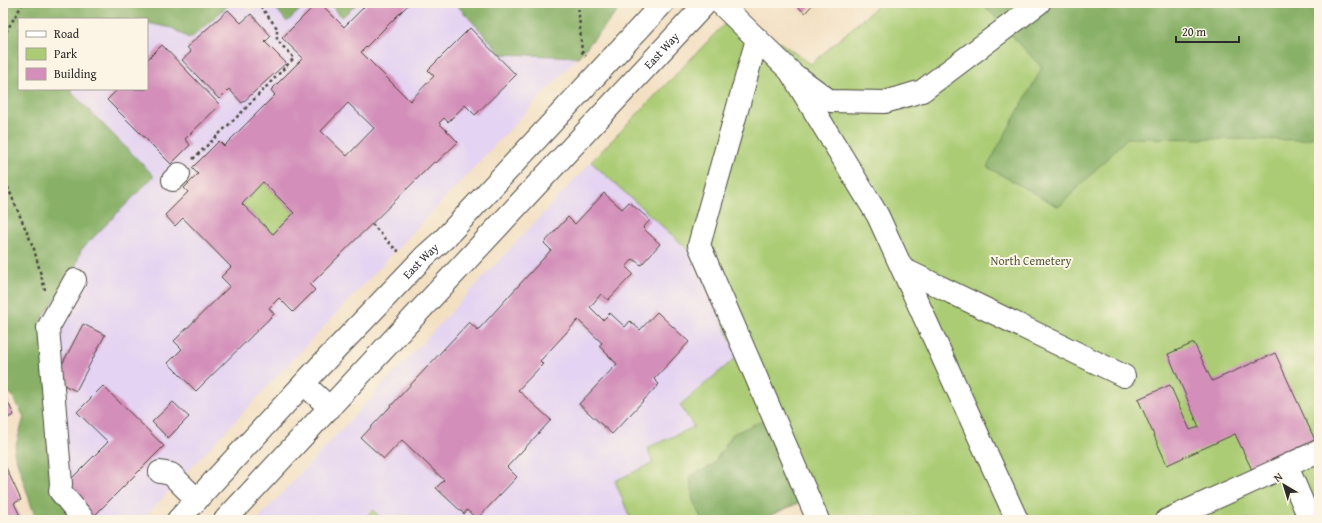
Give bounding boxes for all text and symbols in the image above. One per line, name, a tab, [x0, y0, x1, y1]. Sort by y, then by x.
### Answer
legend	[18, 18, 148, 90]
scale bar	[1176, 18, 1239, 44]
text: 20 m	[1182, 23, 1206, 40]
text: Road	[54, 25, 80, 42]
street label: East Way	[640, 28, 683, 73]
text: Park	[54, 45, 78, 62]
text: Building	[54, 65, 97, 82]
street label: East Way	[398, 239, 442, 282]
park label: North Cemetery	[991, 252, 1071, 269]
north arrow	[1264, 465, 1304, 505]
text: N	[1270, 468, 1286, 486]

